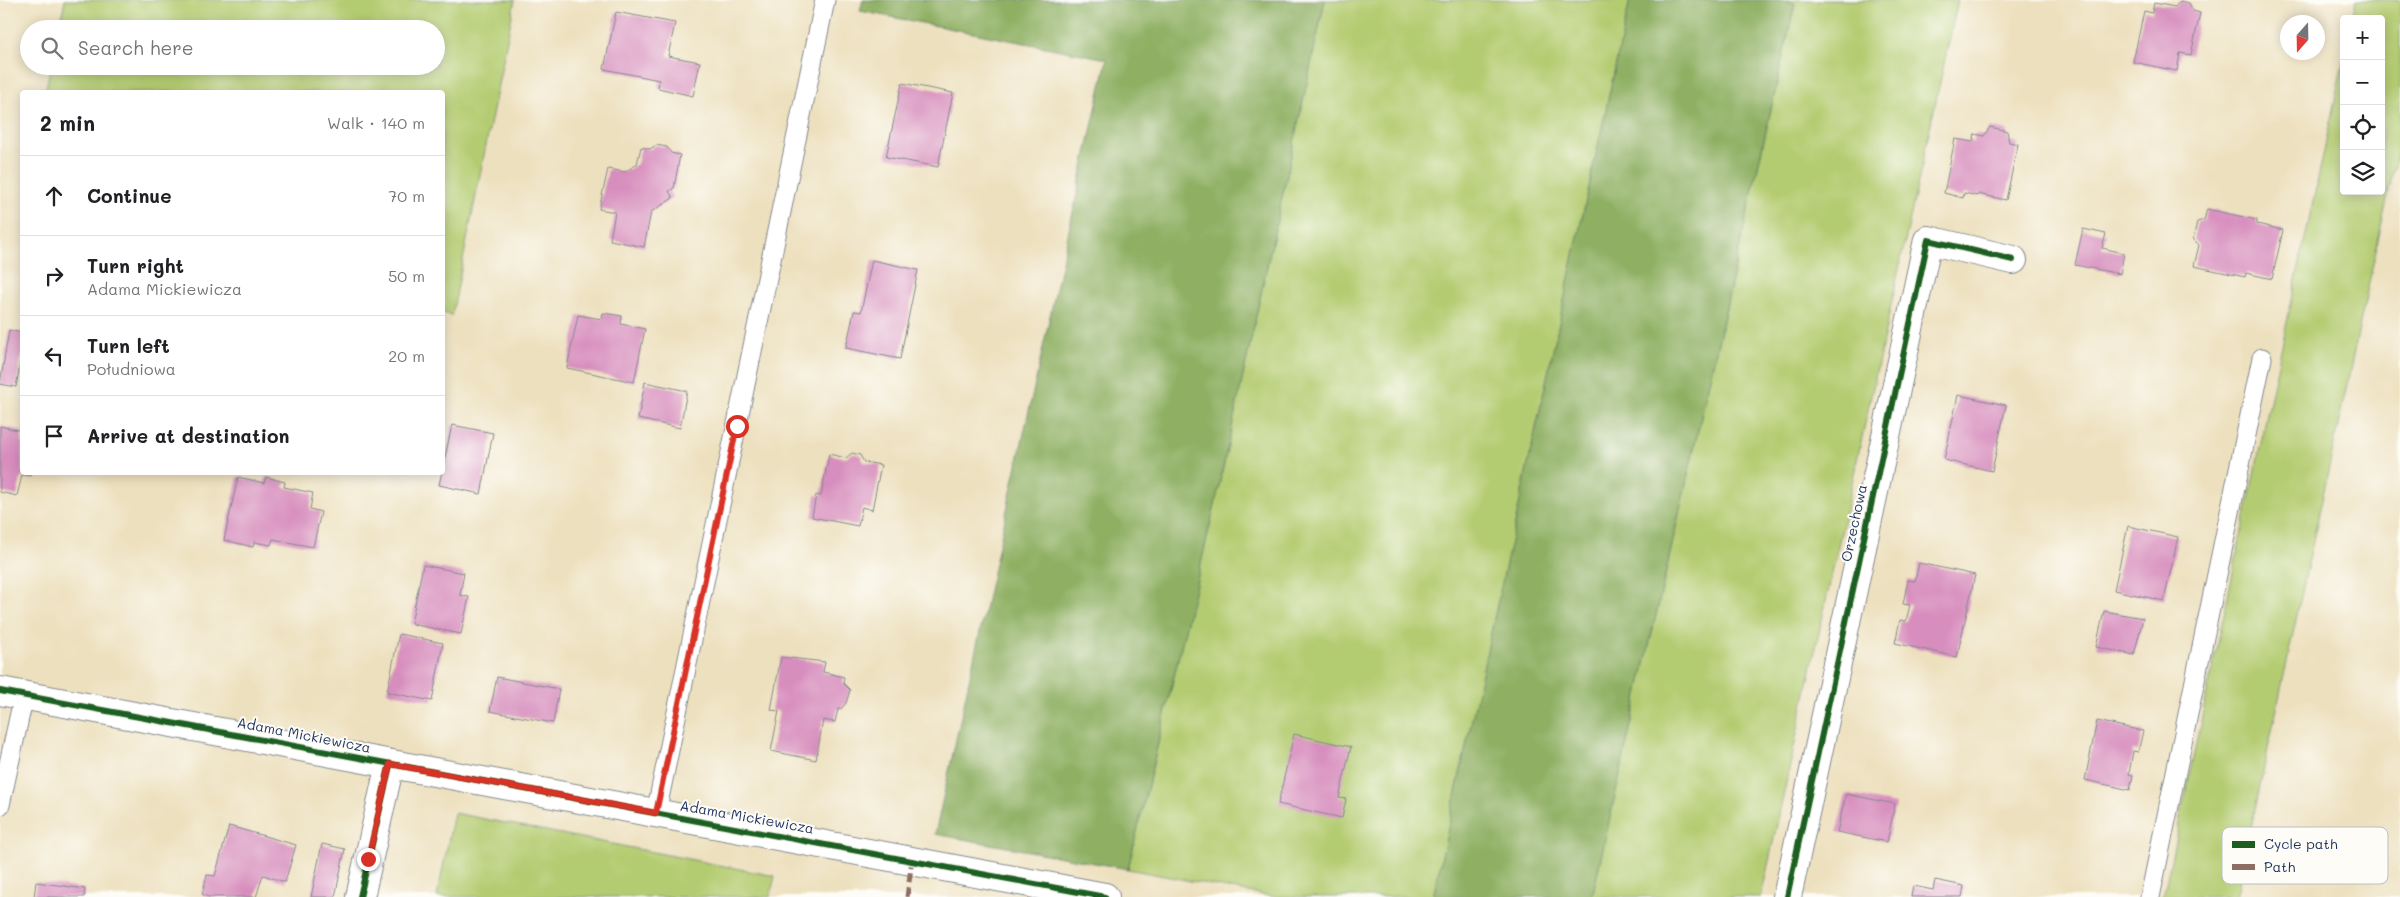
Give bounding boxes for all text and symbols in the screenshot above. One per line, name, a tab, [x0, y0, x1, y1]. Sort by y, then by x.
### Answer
north arrow	[2280, 15, 2325, 60]
map controls	[2340, 15, 2385, 195]
button: +	[2340, 15, 2385, 60]
search box	[20, 20, 445, 75]
icon: search	[38, 34, 66, 62]
text: Search here	[78, 35, 194, 60]
button: −	[2340, 60, 2385, 105]
button: locate	[2340, 105, 2385, 150]
text: 2 min	[40, 109, 95, 136]
text: Walk · 140 m	[327, 112, 425, 133]
button: layers	[2340, 150, 2385, 195]
icon: ahead	[40, 182, 68, 210]
text: Continue	[87, 183, 172, 208]
text: 70 m	[388, 185, 425, 206]
text: Turn right	[87, 253, 184, 278]
icon: right	[40, 262, 68, 290]
text: 50 m	[388, 265, 425, 286]
text: Adama Mickiewicza	[87, 278, 242, 299]
text: Turn left	[87, 333, 170, 358]
icon: left	[40, 342, 68, 370]
text: 20 m	[388, 345, 425, 366]
text: Południowa	[87, 358, 176, 379]
route start	[726, 415, 749, 438]
icon: arrive	[40, 422, 68, 450]
text: Arrive at destination	[87, 423, 290, 448]
street label: Orzechowa	[1836, 482, 1871, 563]
street label: Adama Mickiewicza	[236, 712, 372, 757]
street label: Adama Mickiewicza	[679, 795, 816, 838]
legend	[2222, 827, 2388, 884]
text: Cycle path	[2264, 834, 2338, 853]
route end	[357, 848, 380, 871]
text: Path	[2264, 857, 2295, 876]

